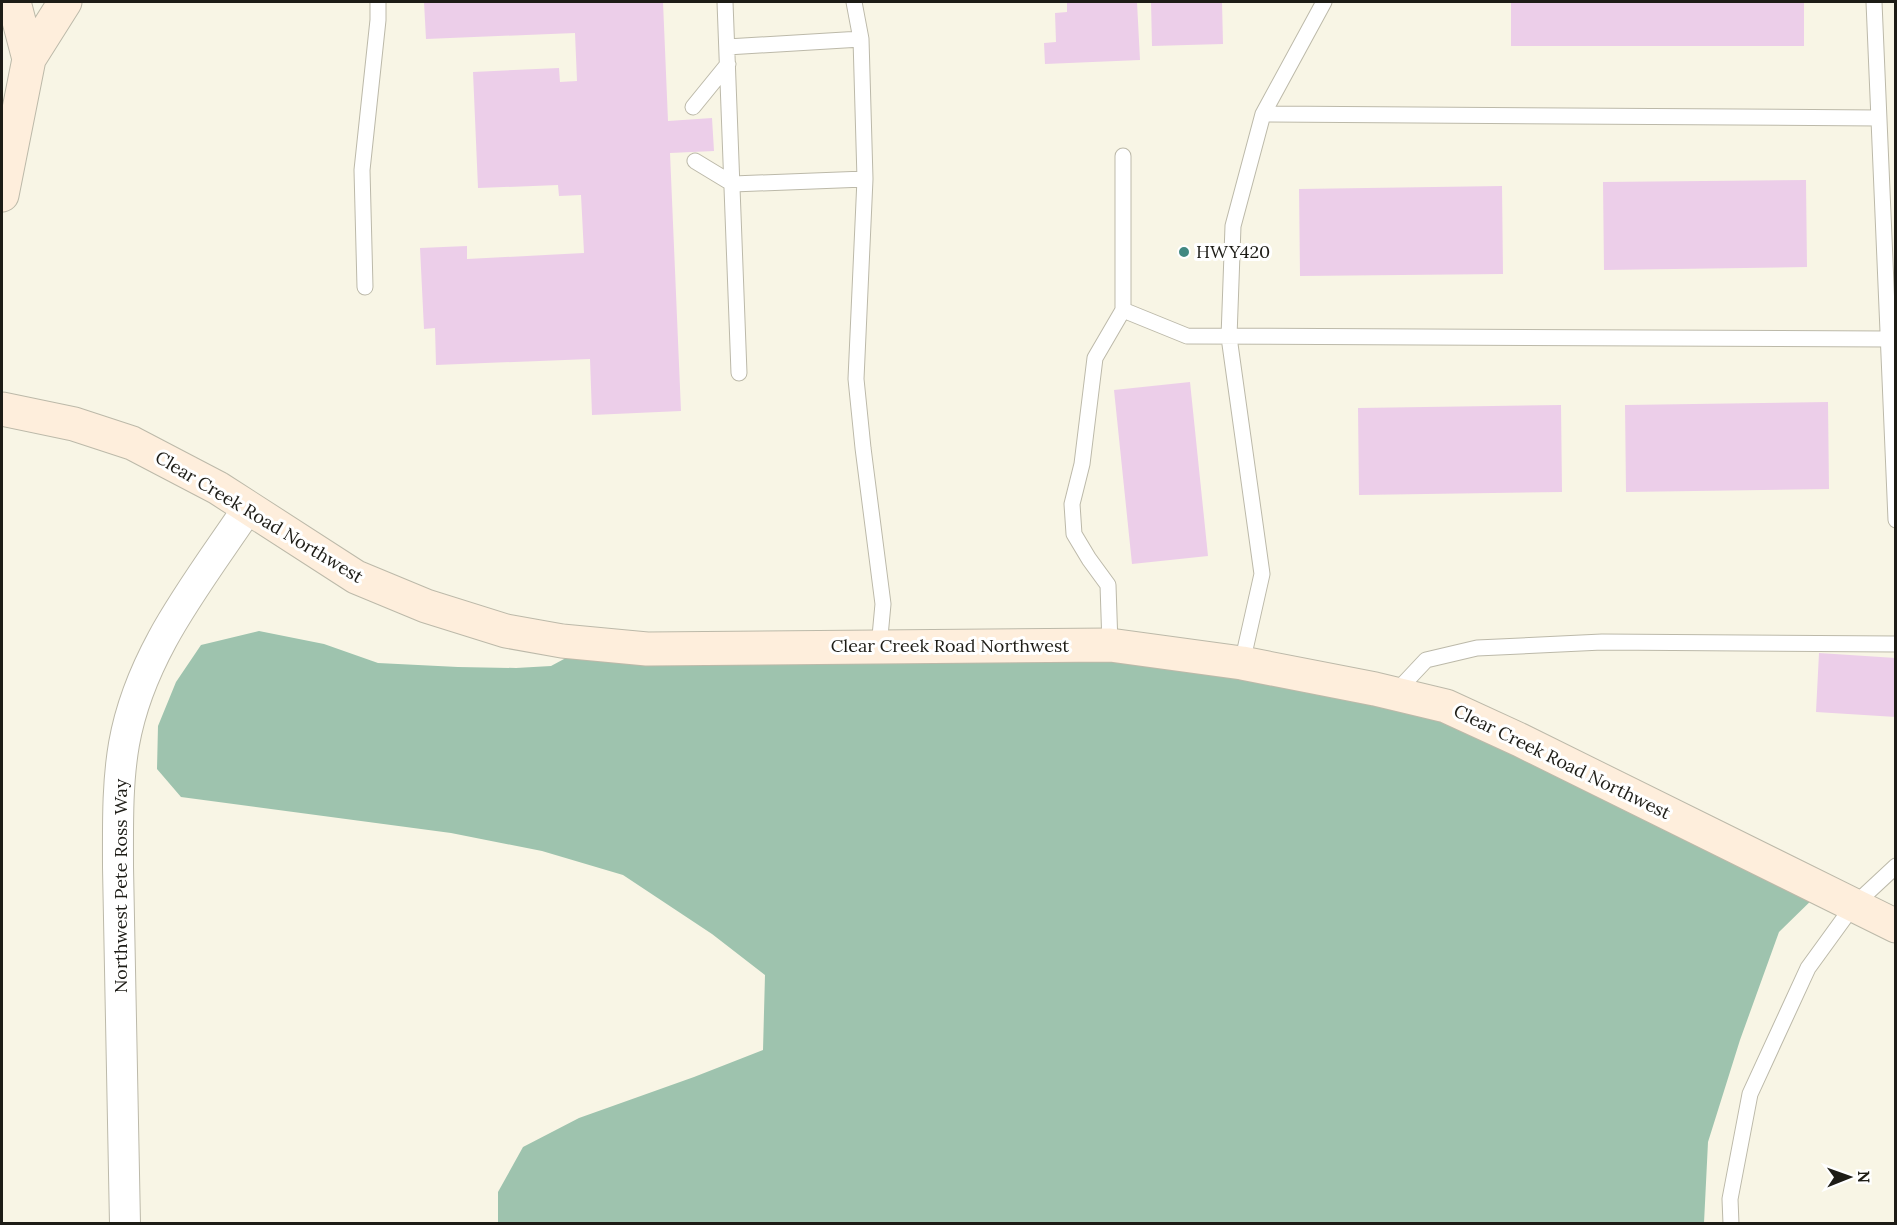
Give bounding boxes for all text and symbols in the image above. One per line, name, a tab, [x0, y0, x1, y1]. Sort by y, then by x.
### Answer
place label: HWY420	[1196, 240, 1270, 263]
marker: HWY420	[1177, 245, 1191, 259]
street label: Clear Creek Road Northwest	[151, 445, 367, 588]
street label: Clear Creek Road Northwest	[831, 634, 1069, 657]
street label: Clear Creek Road Northwest	[1450, 699, 1674, 824]
street label: Northwest Pete Ross Way	[109, 778, 132, 993]
north arrow	[1819, 1147, 1879, 1207]
text: N	[1854, 1170, 1874, 1183]

